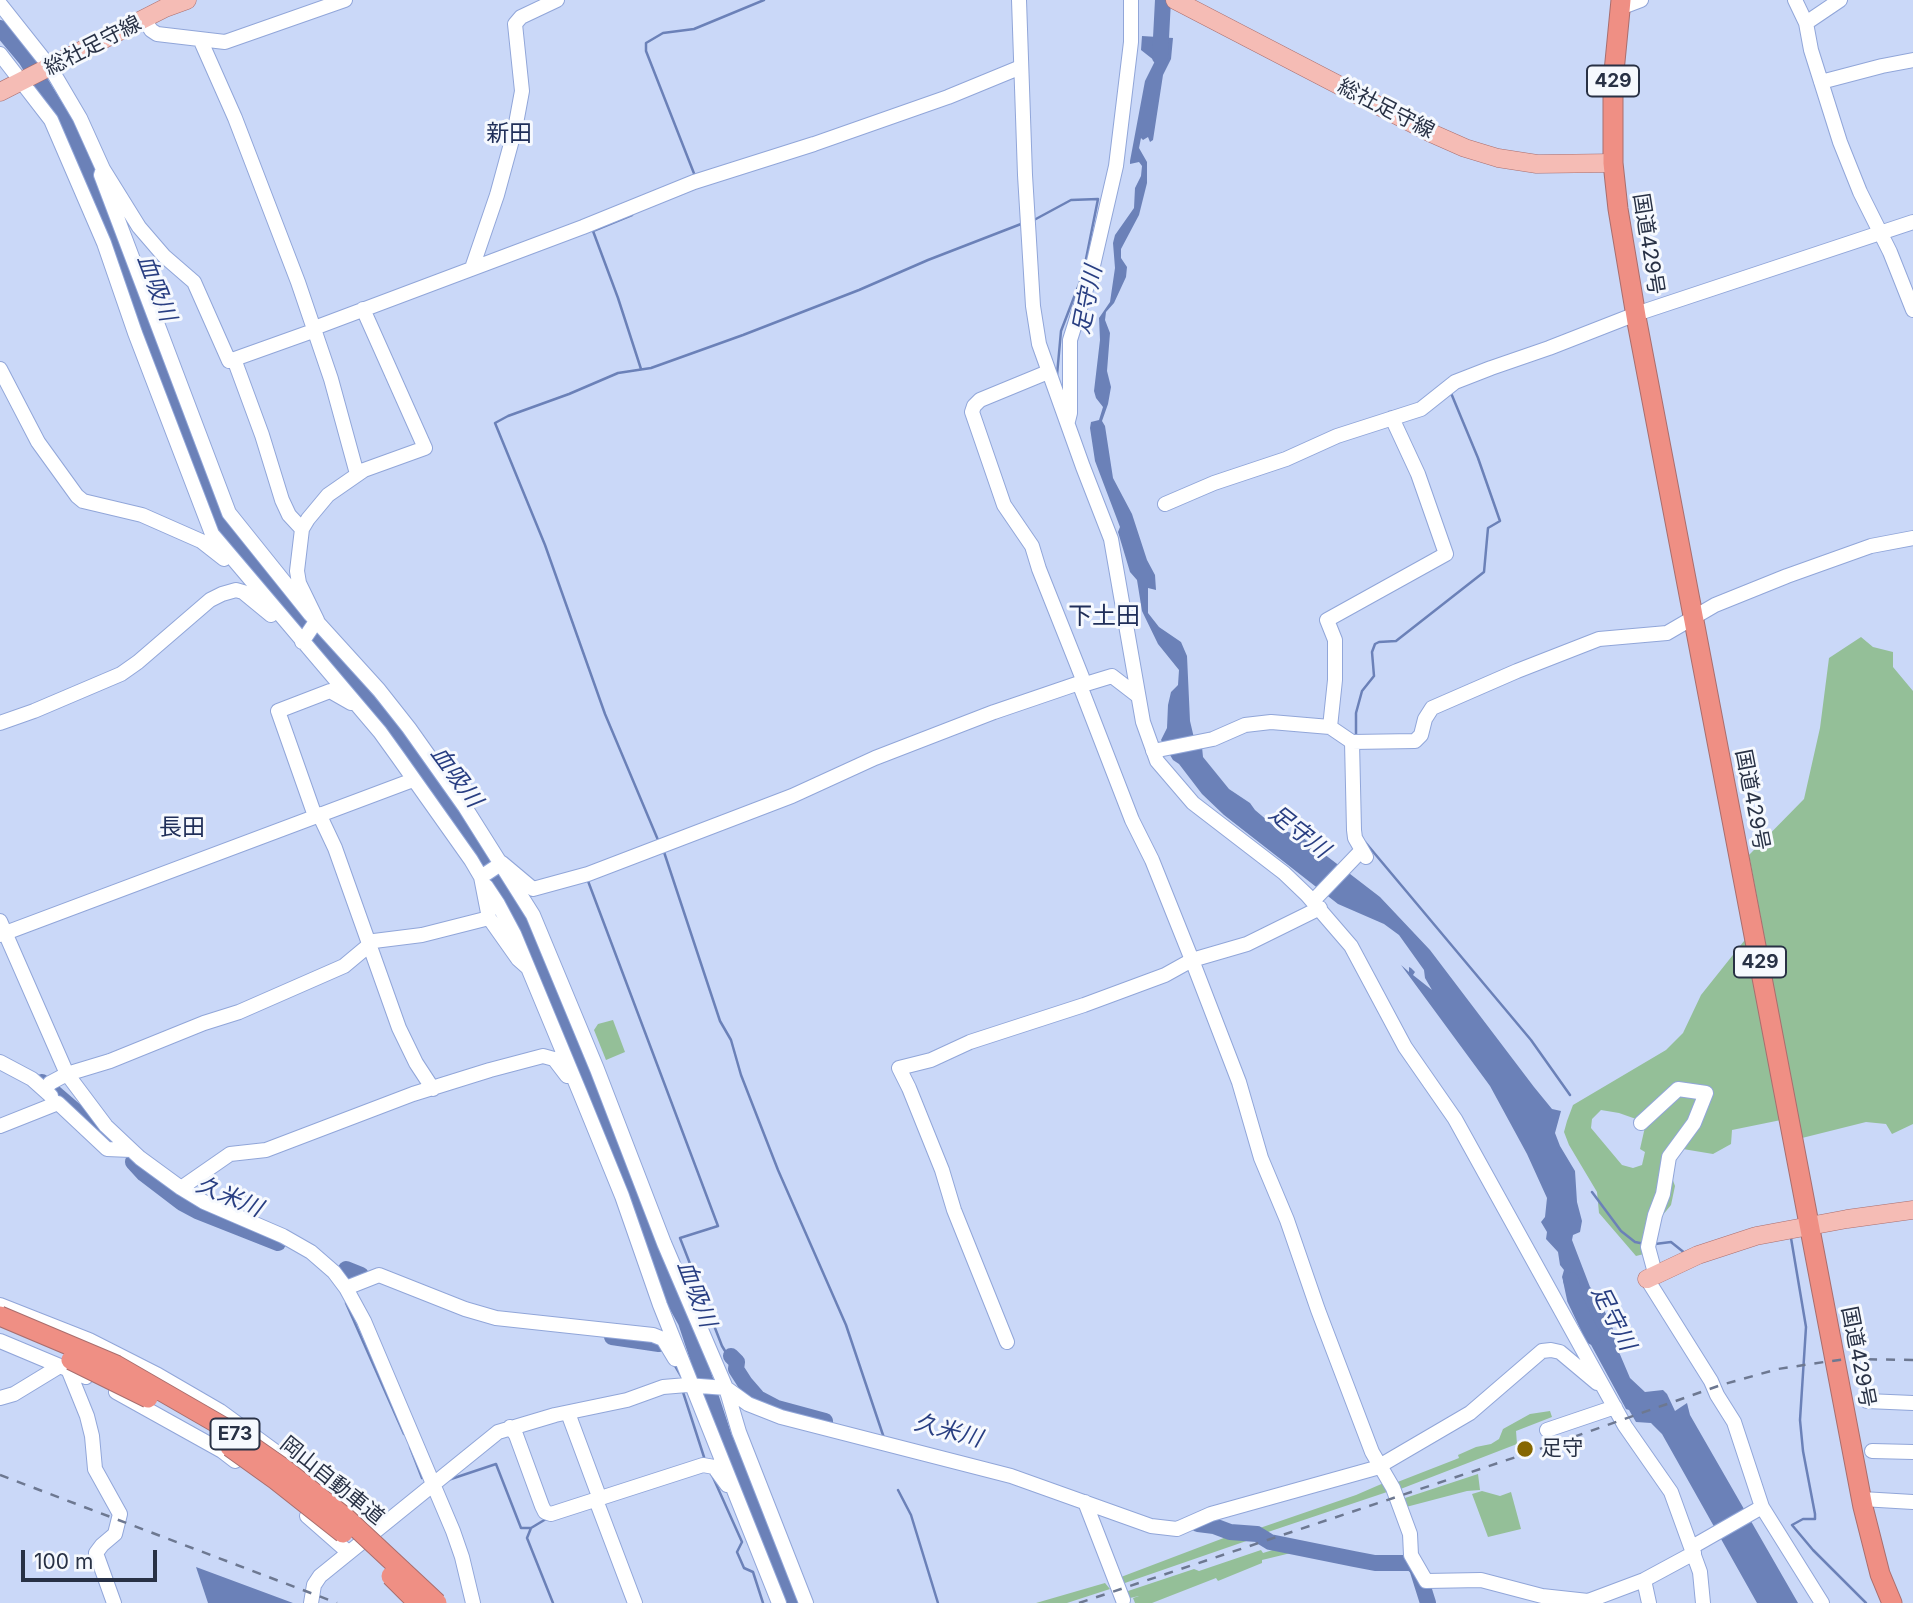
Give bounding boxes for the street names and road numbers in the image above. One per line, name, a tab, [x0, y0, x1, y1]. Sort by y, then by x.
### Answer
street label: 総社足守線	[41, 11, 145, 81]
road number: 429	[1587, 66, 1639, 96]
street label: 総社足守線	[1334, 74, 1438, 144]
street label: 国道429号	[1628, 191, 1668, 297]
street label: 国道429号	[1730, 747, 1774, 853]
road number: 429	[1734, 946, 1786, 978]
street label: 国道429号	[1836, 1304, 1880, 1410]
road number: E73	[210, 1418, 260, 1450]
street label: 岡山自動車道	[275, 1432, 389, 1530]

